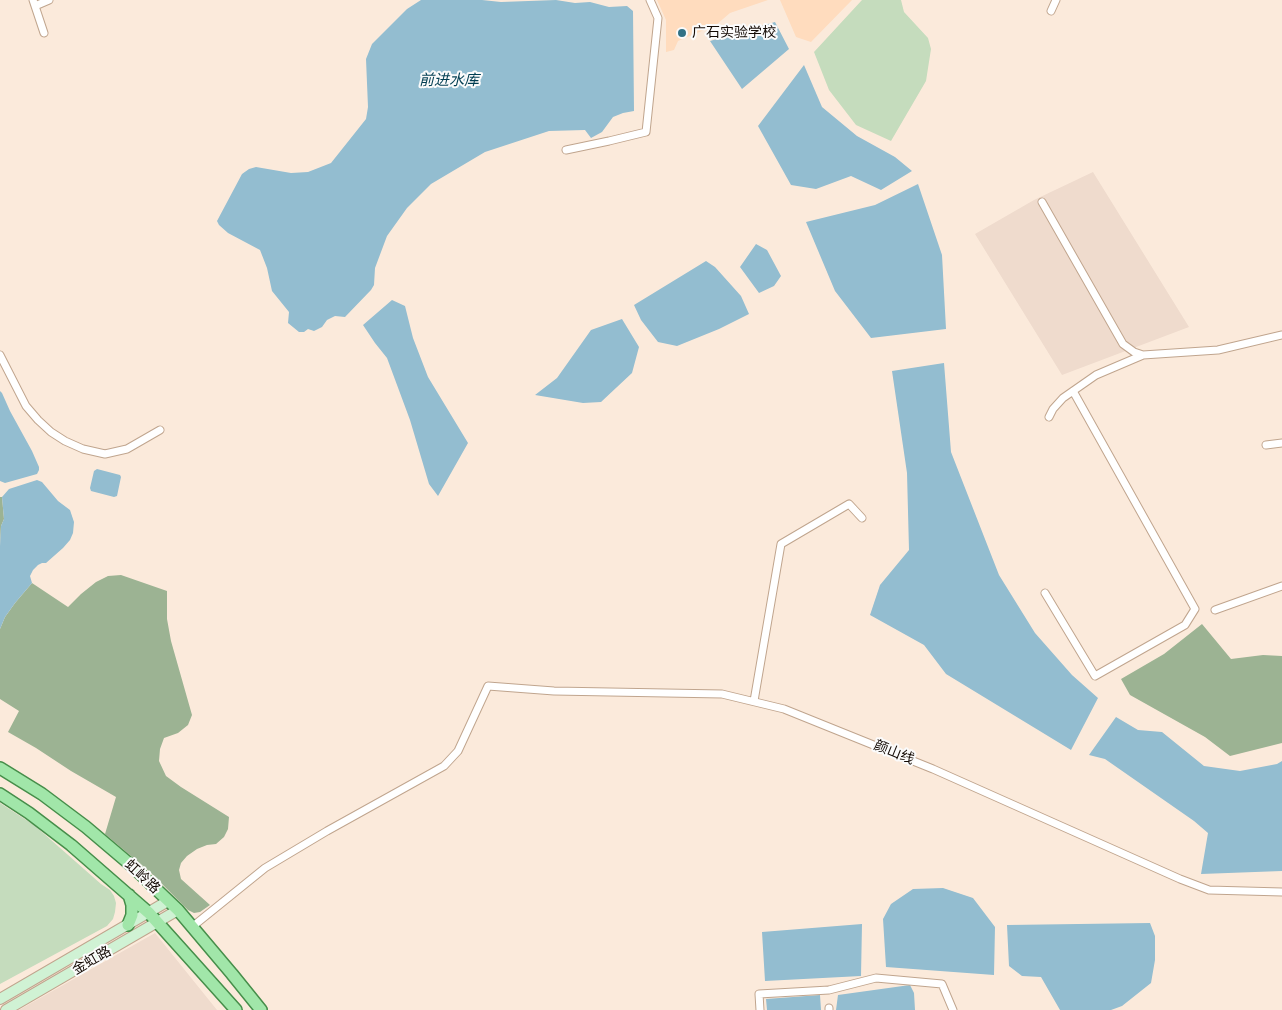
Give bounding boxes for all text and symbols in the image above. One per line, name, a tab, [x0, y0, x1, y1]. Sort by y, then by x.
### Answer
place label: 广石实验学校	[692, 25, 776, 41]
marker: 广石实验学校	[676, 27, 688, 39]
water label: 前进水库	[419, 72, 479, 90]
street label: 颜山线	[871, 737, 917, 769]
street label: 虹岭路	[121, 857, 163, 897]
street label: 金虹路	[70, 943, 114, 979]

